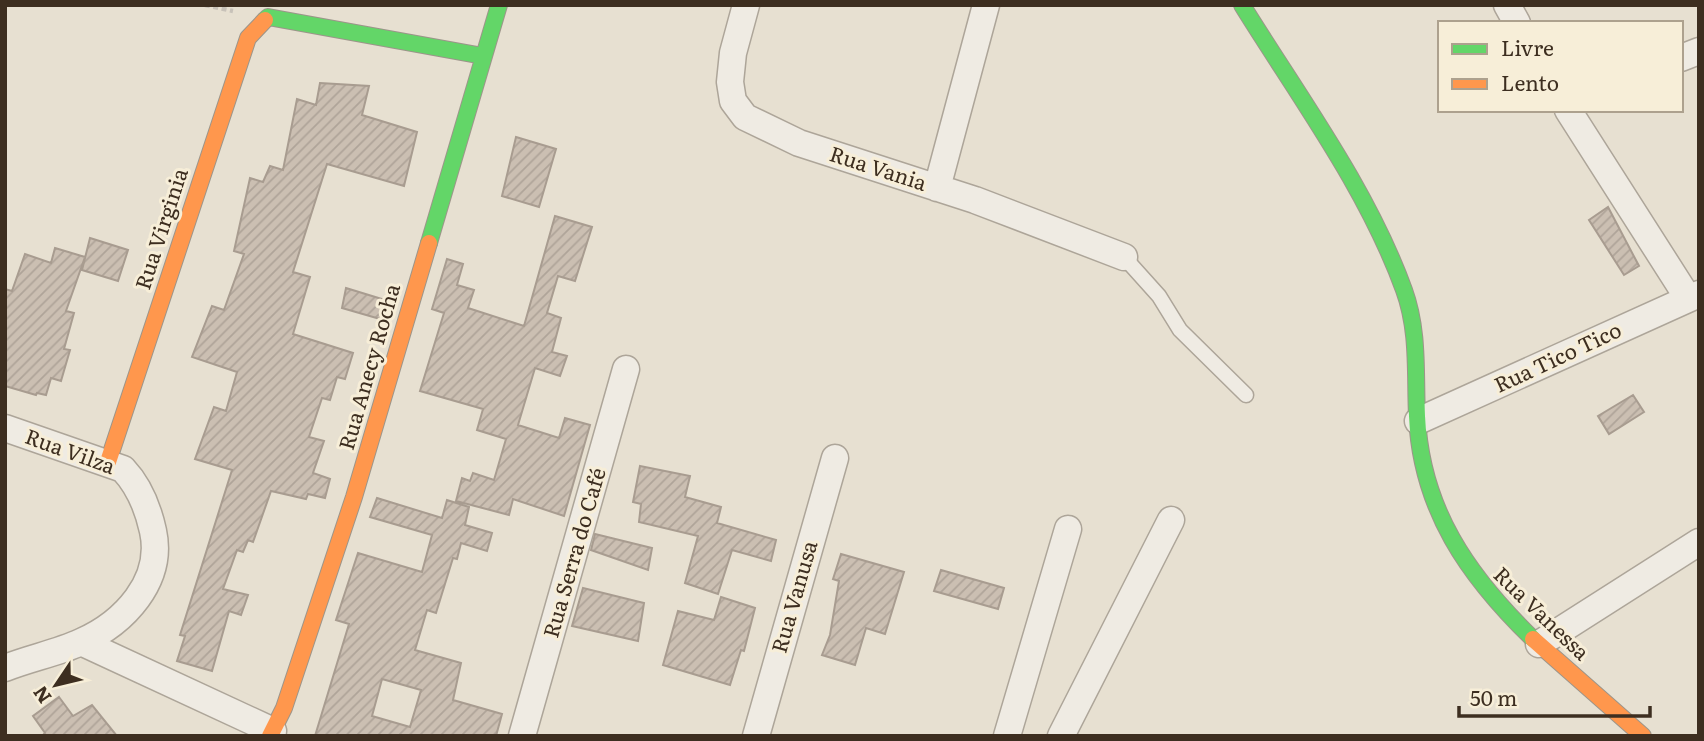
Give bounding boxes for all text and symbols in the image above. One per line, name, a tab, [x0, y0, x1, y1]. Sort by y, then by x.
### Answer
legend	[1438, 21, 1683, 112]
text: Livre	[1501, 31, 1554, 62]
text: Lento	[1501, 66, 1559, 97]
street label: Rua Vania	[826, 136, 932, 197]
street label: Rua Virginia	[125, 163, 194, 293]
street label: Rua Anecy Rocha	[329, 279, 406, 453]
street label: Rua Tico Tico	[1488, 313, 1626, 399]
street label: Rua Vilza	[21, 419, 121, 481]
street label: Rua Serra do Café	[534, 464, 612, 641]
street label: Rua Vanusa	[762, 536, 824, 656]
street label: Rua Vanessa	[1488, 558, 1598, 667]
north arrow	[21, 650, 91, 720]
scale bar	[1459, 674, 1650, 718]
text: N	[25, 681, 57, 710]
text: 50 m	[1470, 681, 1517, 712]

